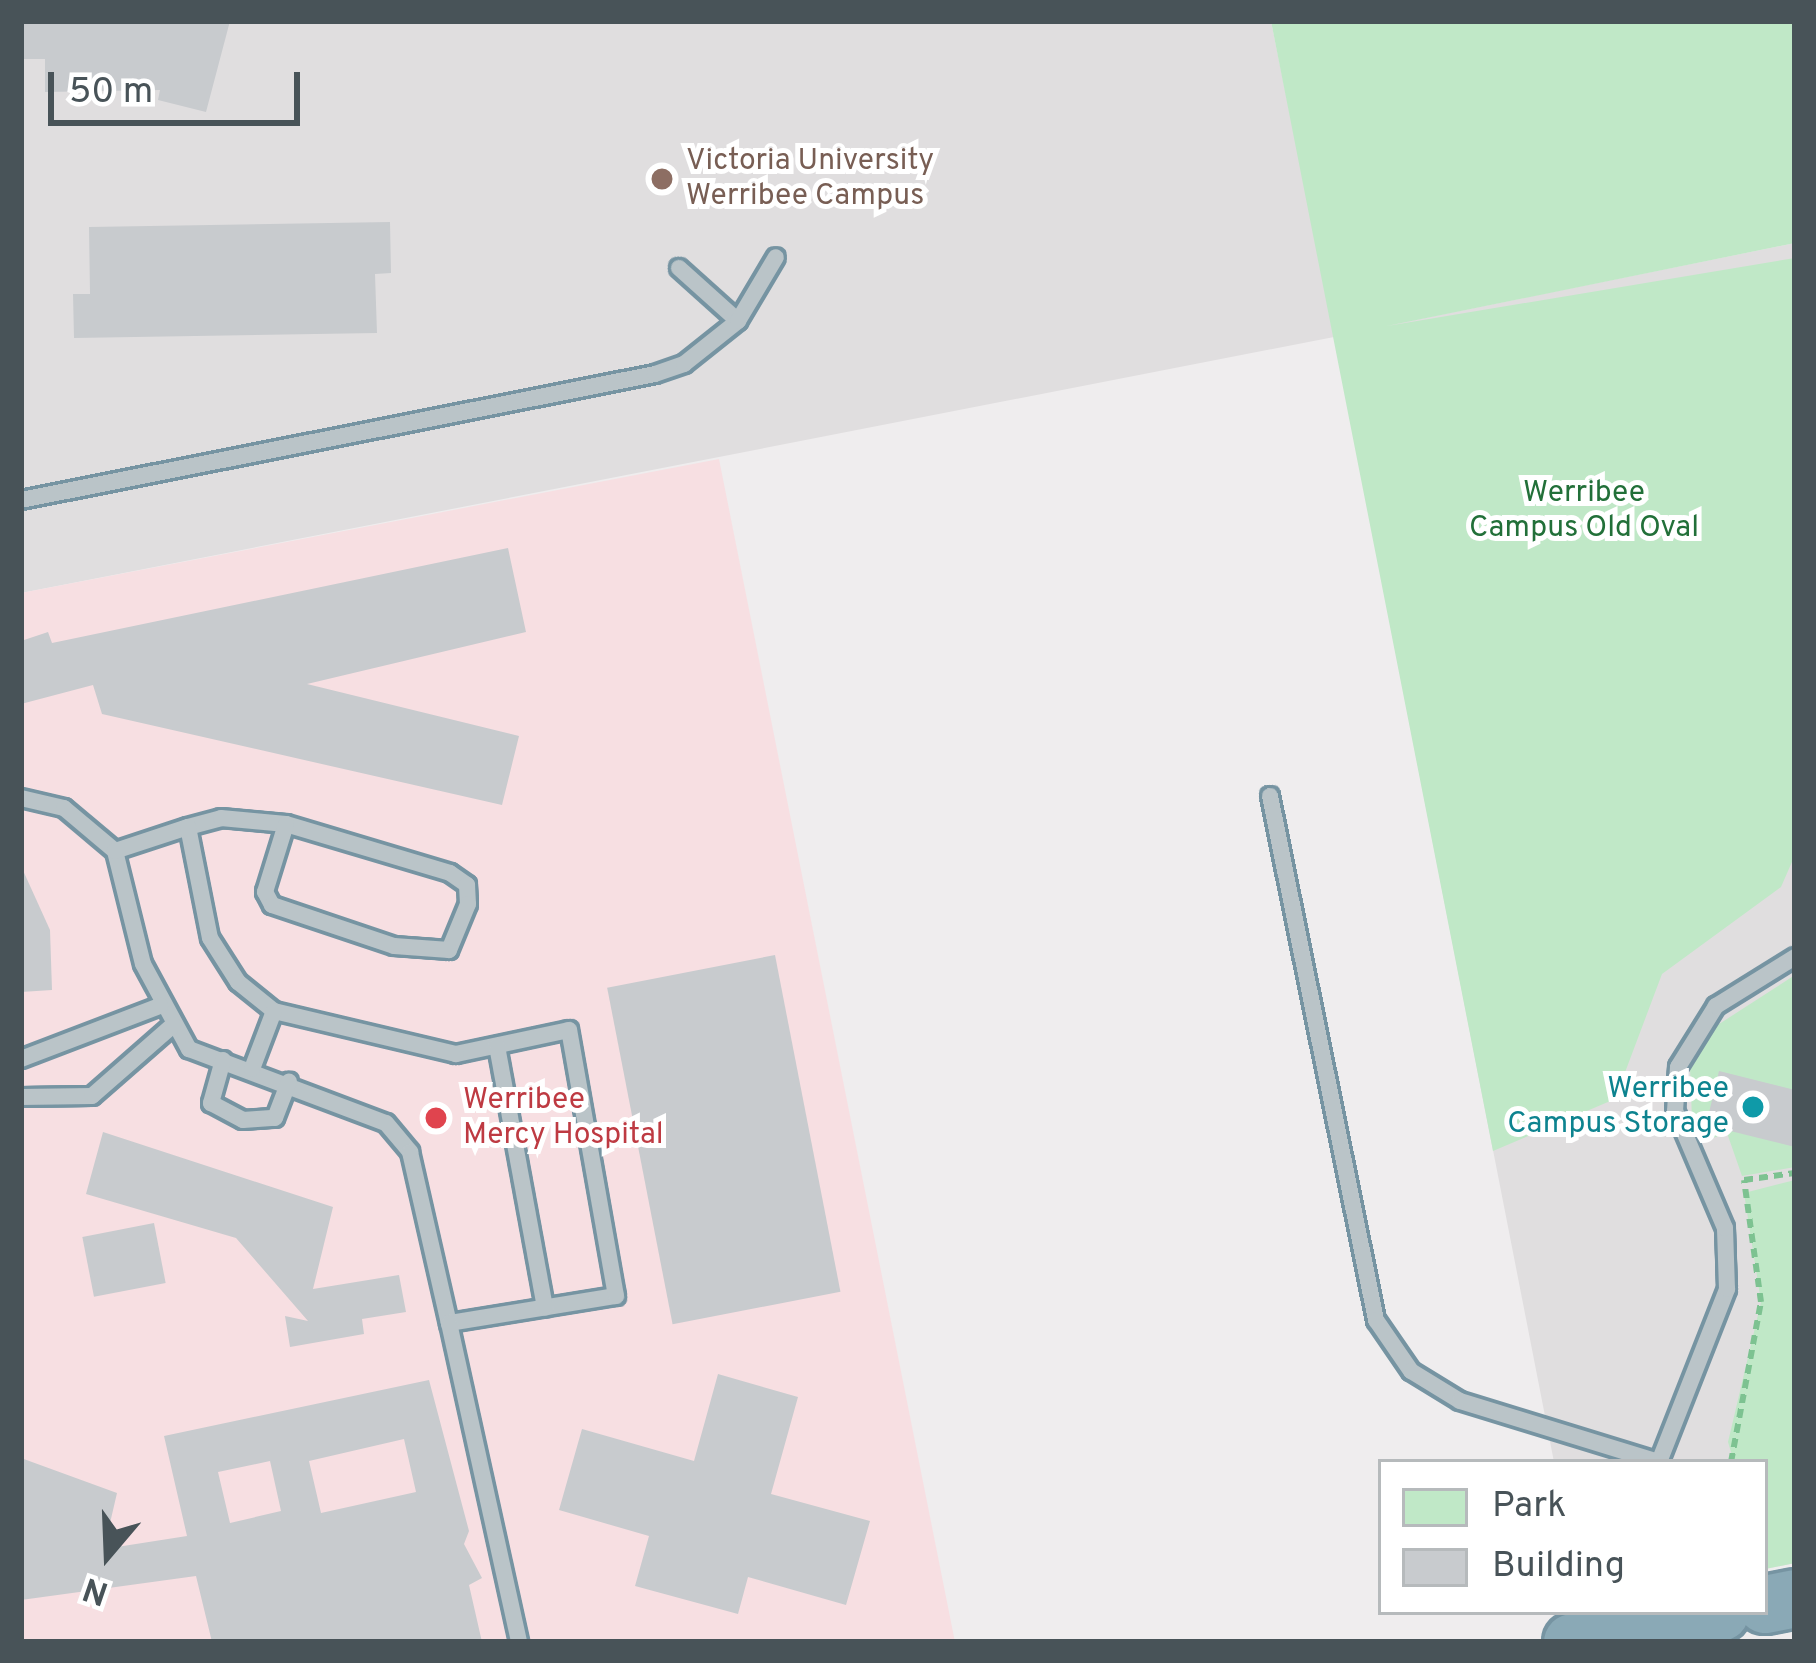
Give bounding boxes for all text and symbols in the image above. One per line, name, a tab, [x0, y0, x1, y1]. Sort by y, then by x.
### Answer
scale bar	[54, 48, 306, 122]
text: 50 m	[69, 70, 153, 116]
place label: Victoria University Werribee Campus	[686, 144, 934, 214]
marker: Victoria University Werribee Campus	[649, 166, 675, 192]
park label: Werribee Campus Old Oval	[1469, 476, 1699, 546]
place label: Werribee Campus Storage	[1507, 1072, 1729, 1142]
place label: Werribee Mercy Hospital	[463, 1083, 664, 1154]
marker: Werribee Campus Storage	[1740, 1094, 1766, 1120]
marker: Werribee Mercy Hospital	[420, 1102, 452, 1134]
legend	[1378, 1459, 1768, 1615]
text: Park	[1492, 1484, 1566, 1530]
north arrow	[48, 1495, 168, 1615]
text: Building	[1492, 1544, 1625, 1590]
text: N	[78, 1565, 114, 1613]

